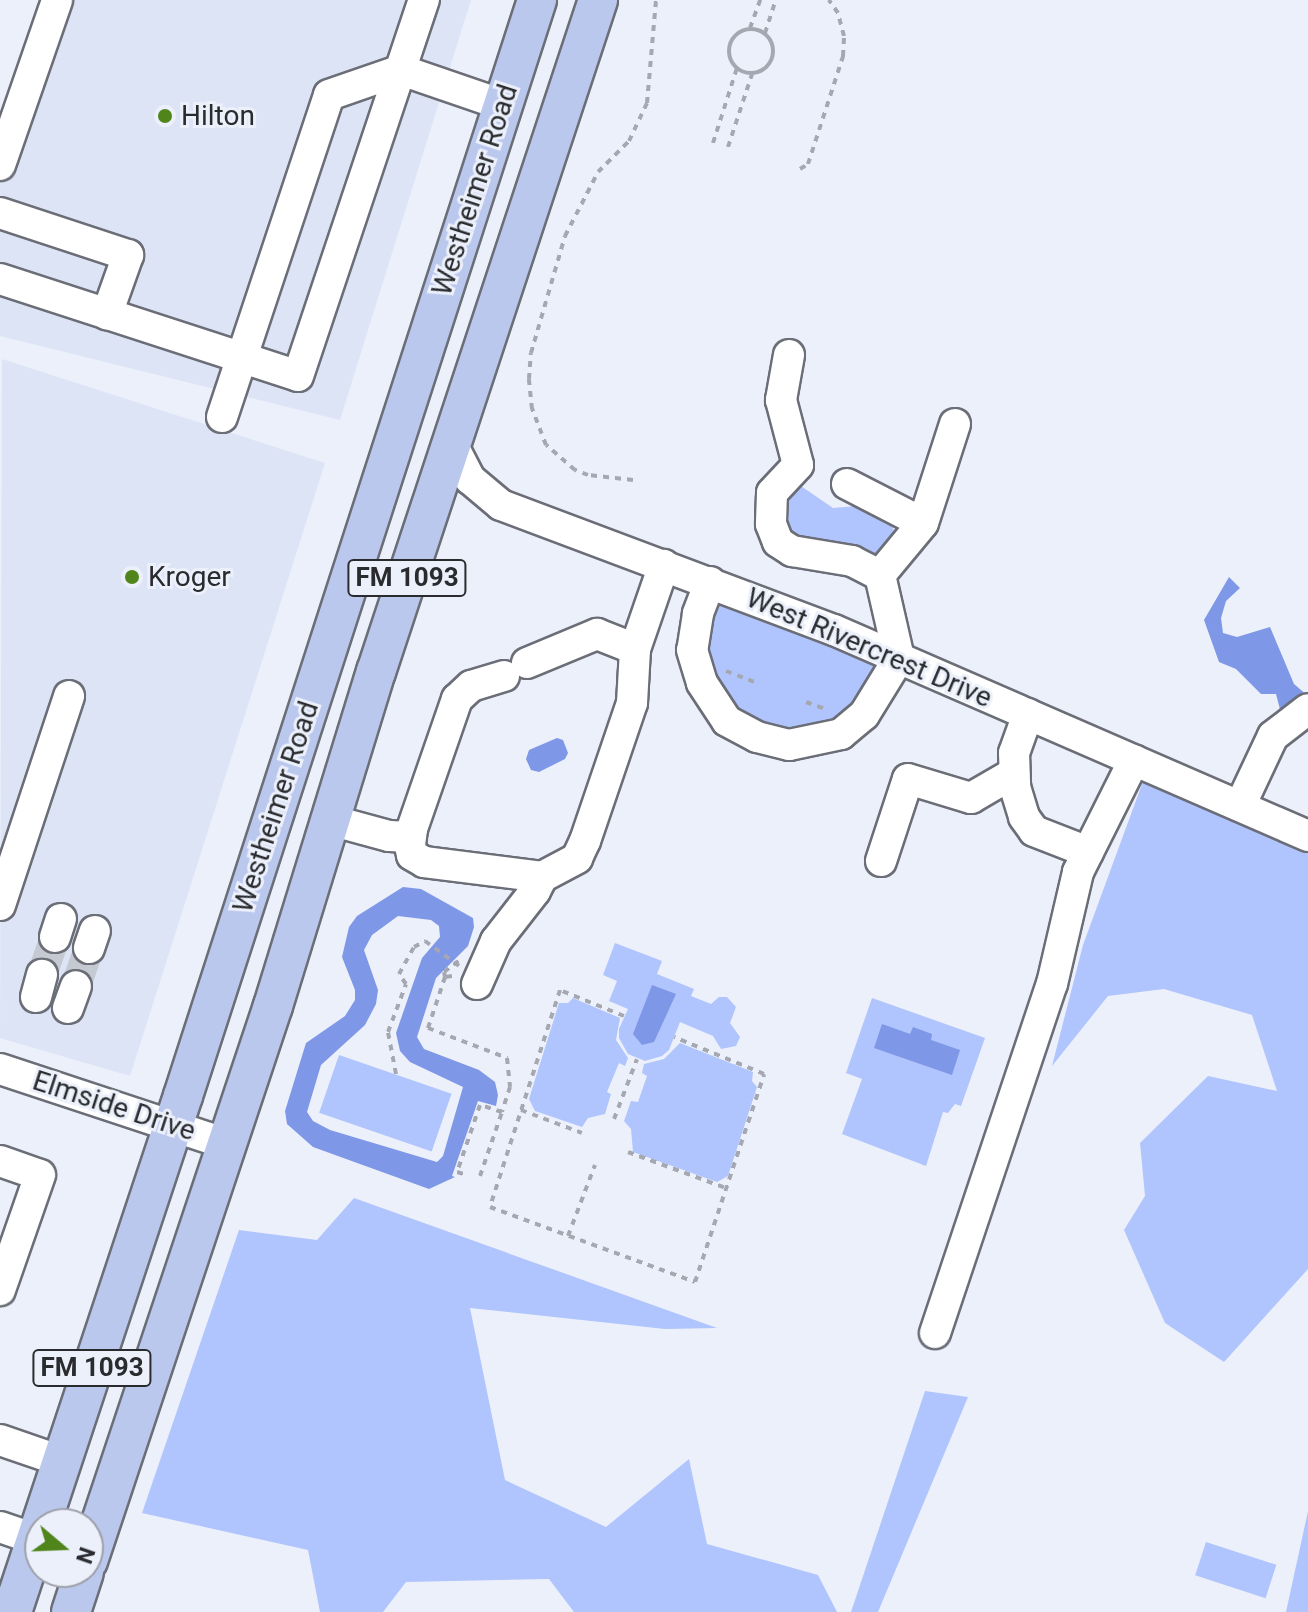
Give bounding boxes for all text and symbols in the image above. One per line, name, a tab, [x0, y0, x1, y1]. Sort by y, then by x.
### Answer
street label: Westheimer Road	[425, 80, 525, 300]
place label: Hilton	[181, 99, 255, 133]
marker: Hilton	[156, 107, 174, 125]
road number: FM 1093	[347, 556, 467, 600]
place label: Kroger	[148, 560, 231, 594]
marker: Kroger	[123, 568, 141, 586]
street label: West Rivercrest Drive	[741, 581, 997, 715]
street label: Westheimer Road	[226, 697, 326, 917]
street label: Elmside Drive	[28, 1064, 200, 1148]
road number: FM 1093	[32, 1346, 152, 1390]
north arrow	[24, 1508, 104, 1588]
text: N	[71, 1544, 100, 1567]

